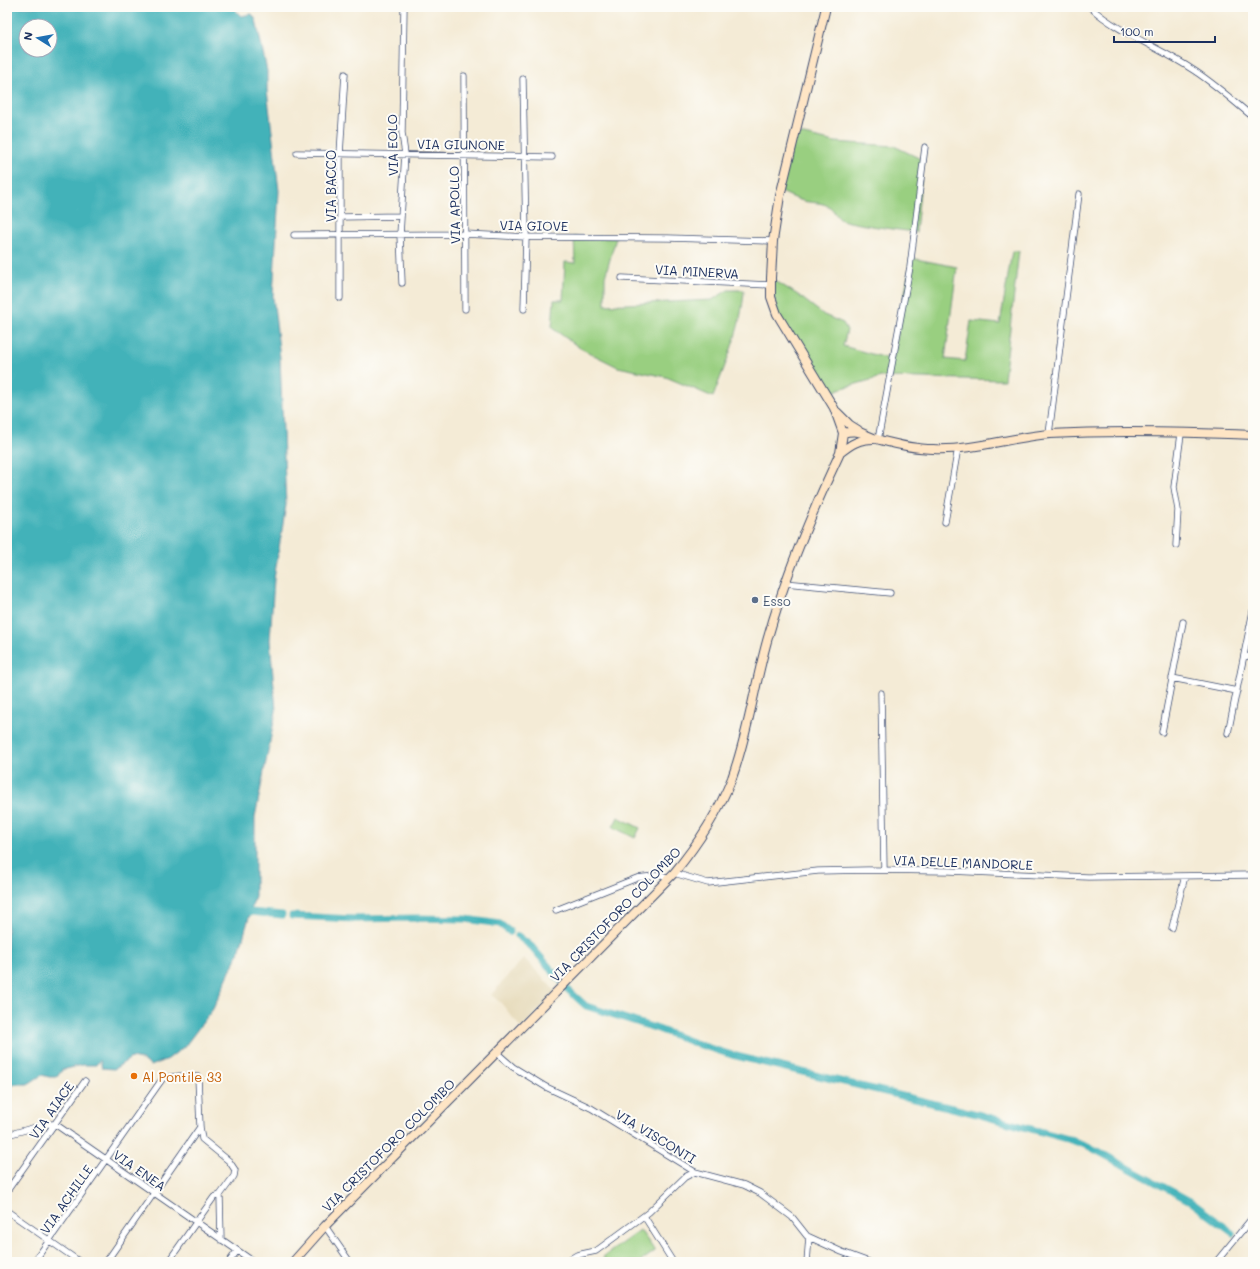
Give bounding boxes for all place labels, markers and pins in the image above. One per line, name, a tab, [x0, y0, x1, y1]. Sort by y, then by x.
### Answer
place label: Esso	[763, 592, 791, 609]
marker: Esso	[750, 595, 760, 605]
place label: Al Pontile 33	[142, 1068, 222, 1085]
marker: Al Pontile 33	[129, 1071, 139, 1081]

